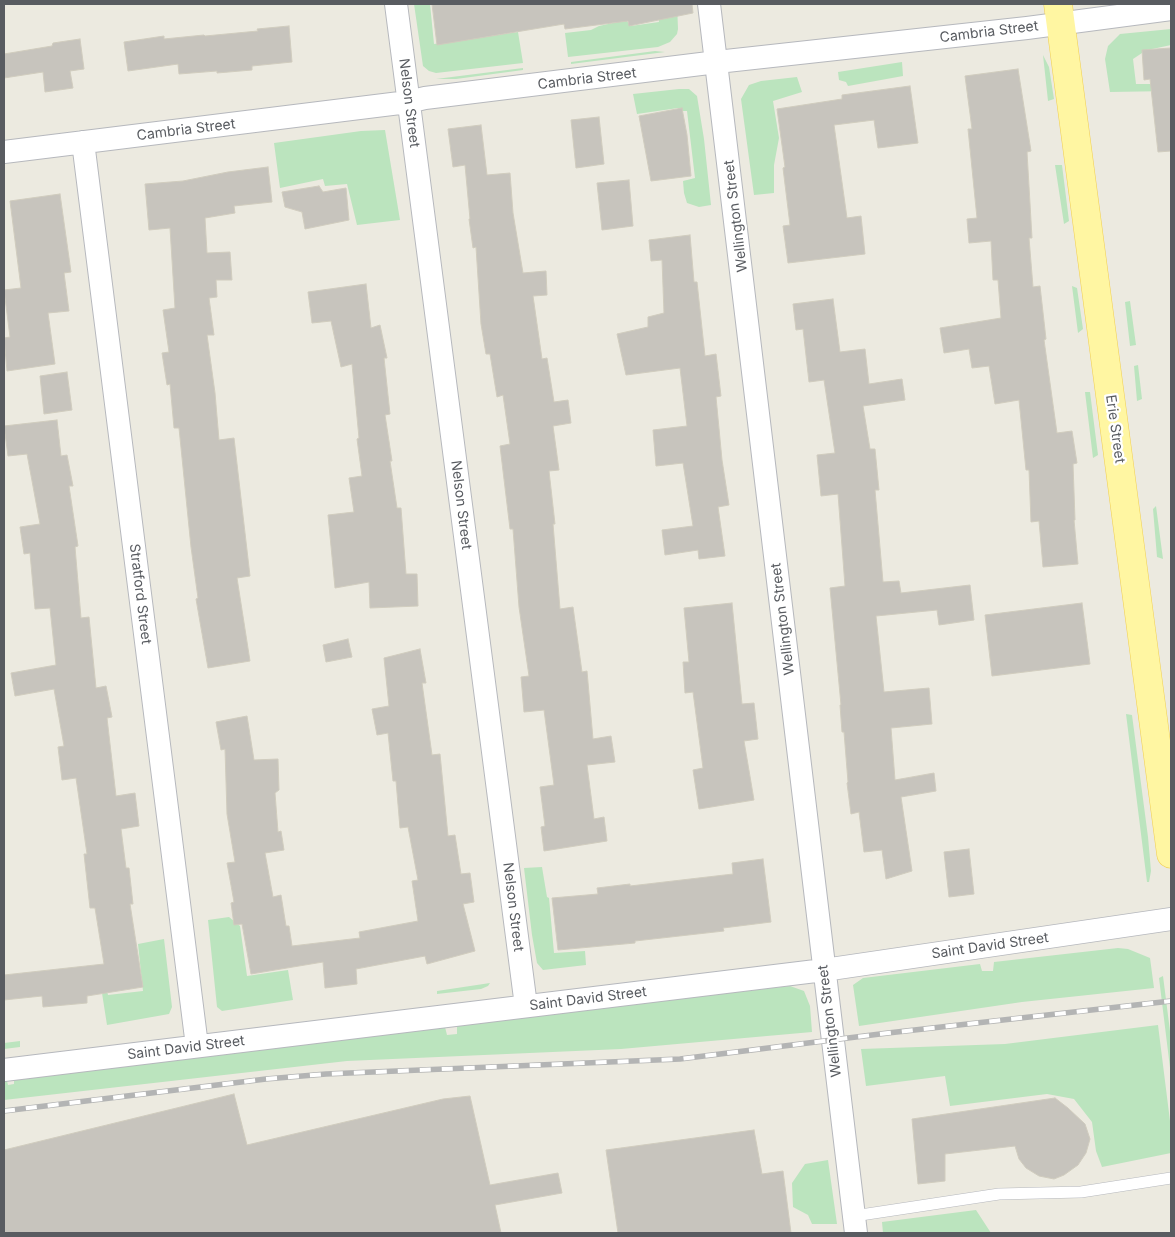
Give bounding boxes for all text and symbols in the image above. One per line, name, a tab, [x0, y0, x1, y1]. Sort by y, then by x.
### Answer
street label: Cambria Street	[939, 18, 1039, 46]
street label: Nelson Street	[395, 58, 423, 148]
street label: Cambria Street	[537, 65, 637, 93]
street label: Cambria Street	[136, 116, 236, 144]
street label: Wellington Street	[721, 159, 751, 273]
street label: Erie Street	[1102, 394, 1128, 464]
street label: Nelson Street	[447, 460, 475, 550]
street label: Stratford Street	[125, 543, 155, 645]
street label: Wellington Street	[768, 562, 798, 676]
street label: Nelson Street	[499, 862, 527, 952]
street label: Saint David Street	[930, 929, 1050, 963]
street label: Wellington Street	[815, 964, 845, 1078]
street label: Saint David Street	[528, 983, 648, 1015]
street label: Saint David Street	[126, 1032, 246, 1064]

